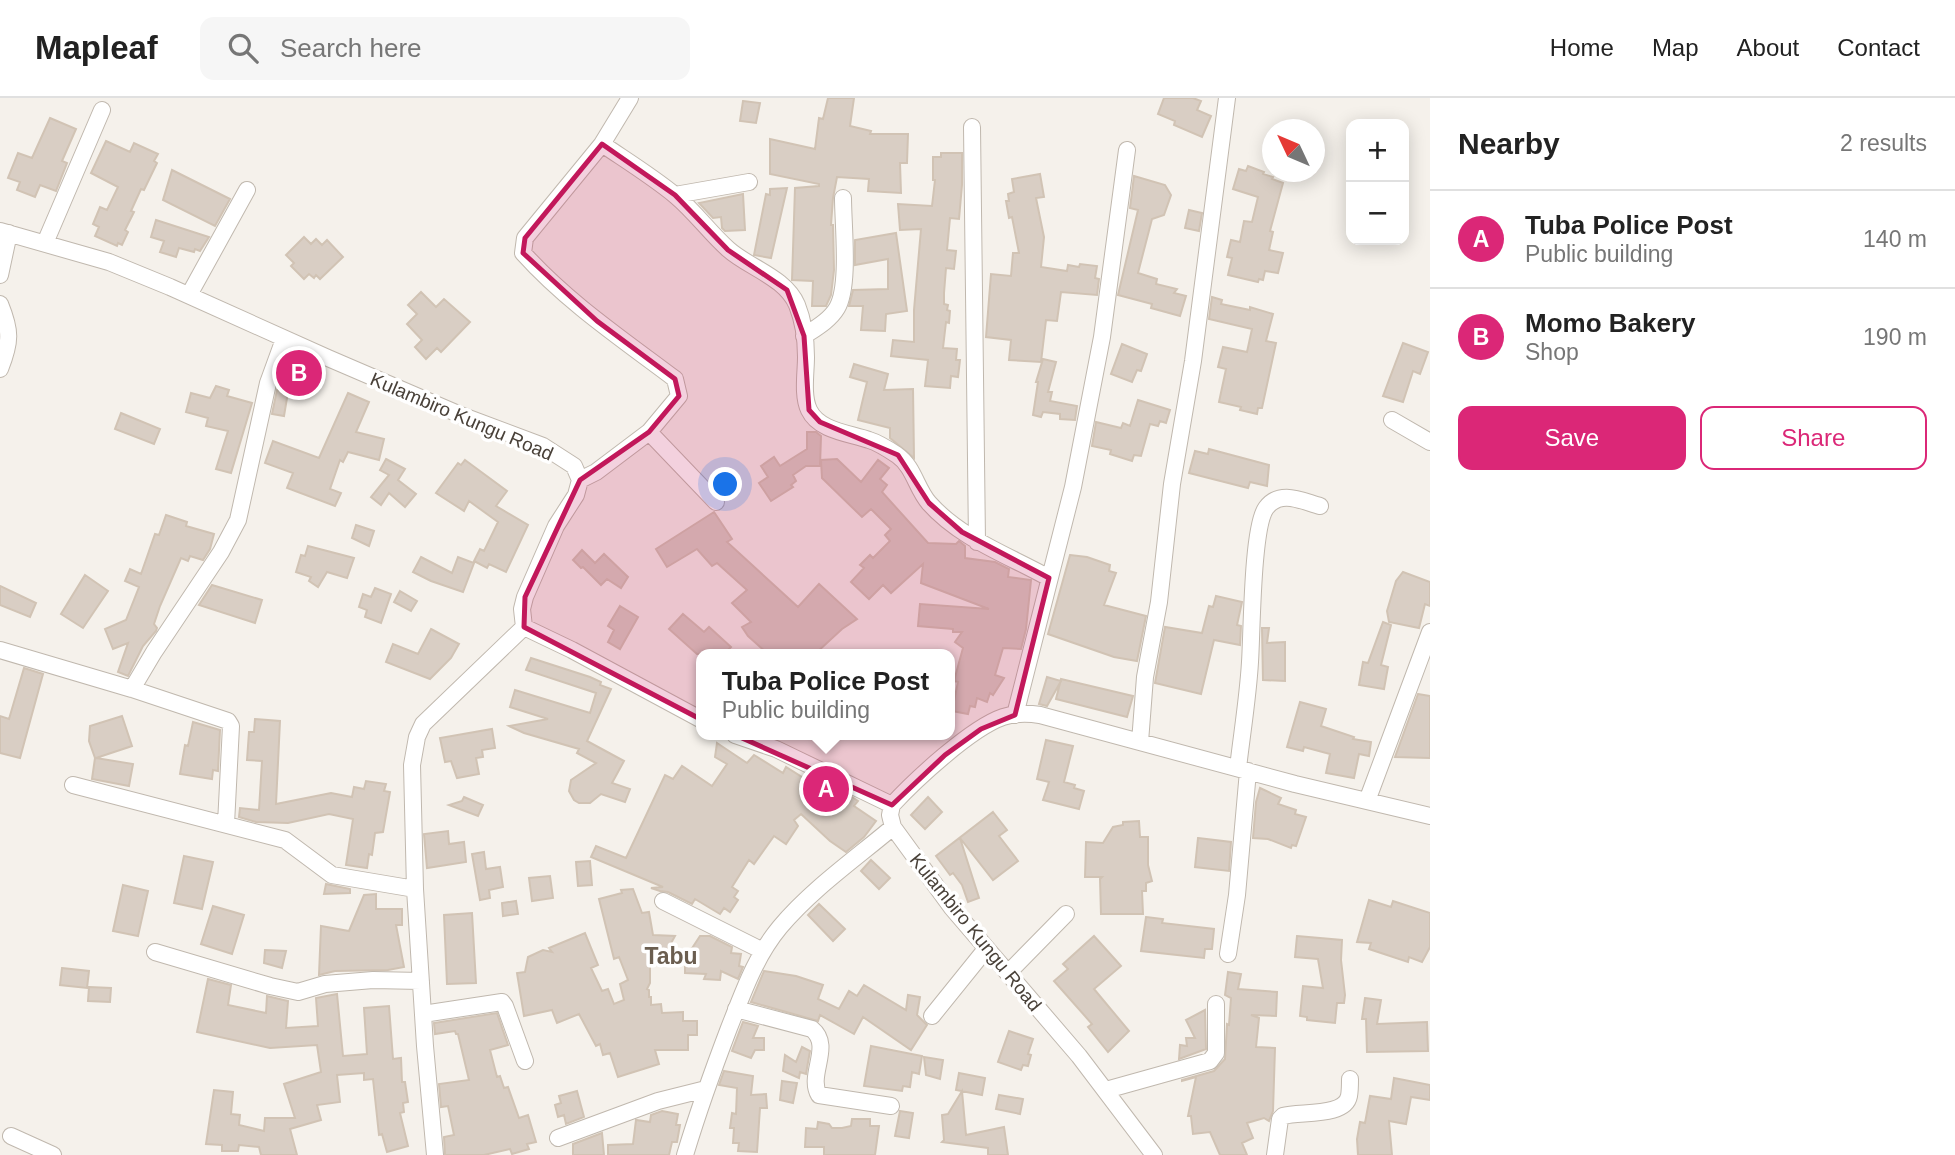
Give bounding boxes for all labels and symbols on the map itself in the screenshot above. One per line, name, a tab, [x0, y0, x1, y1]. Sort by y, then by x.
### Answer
north arrow	[1262, 119, 1325, 182]
pin: B	[276, 347, 322, 399]
street label: Kulambiro Kungu Road	[367, 368, 556, 465]
your location	[708, 467, 742, 501]
pin: A	[803, 763, 849, 815]
street label: Kulambiro Kungu Road	[906, 849, 1046, 1015]
district label: Tabu	[644, 943, 698, 969]

